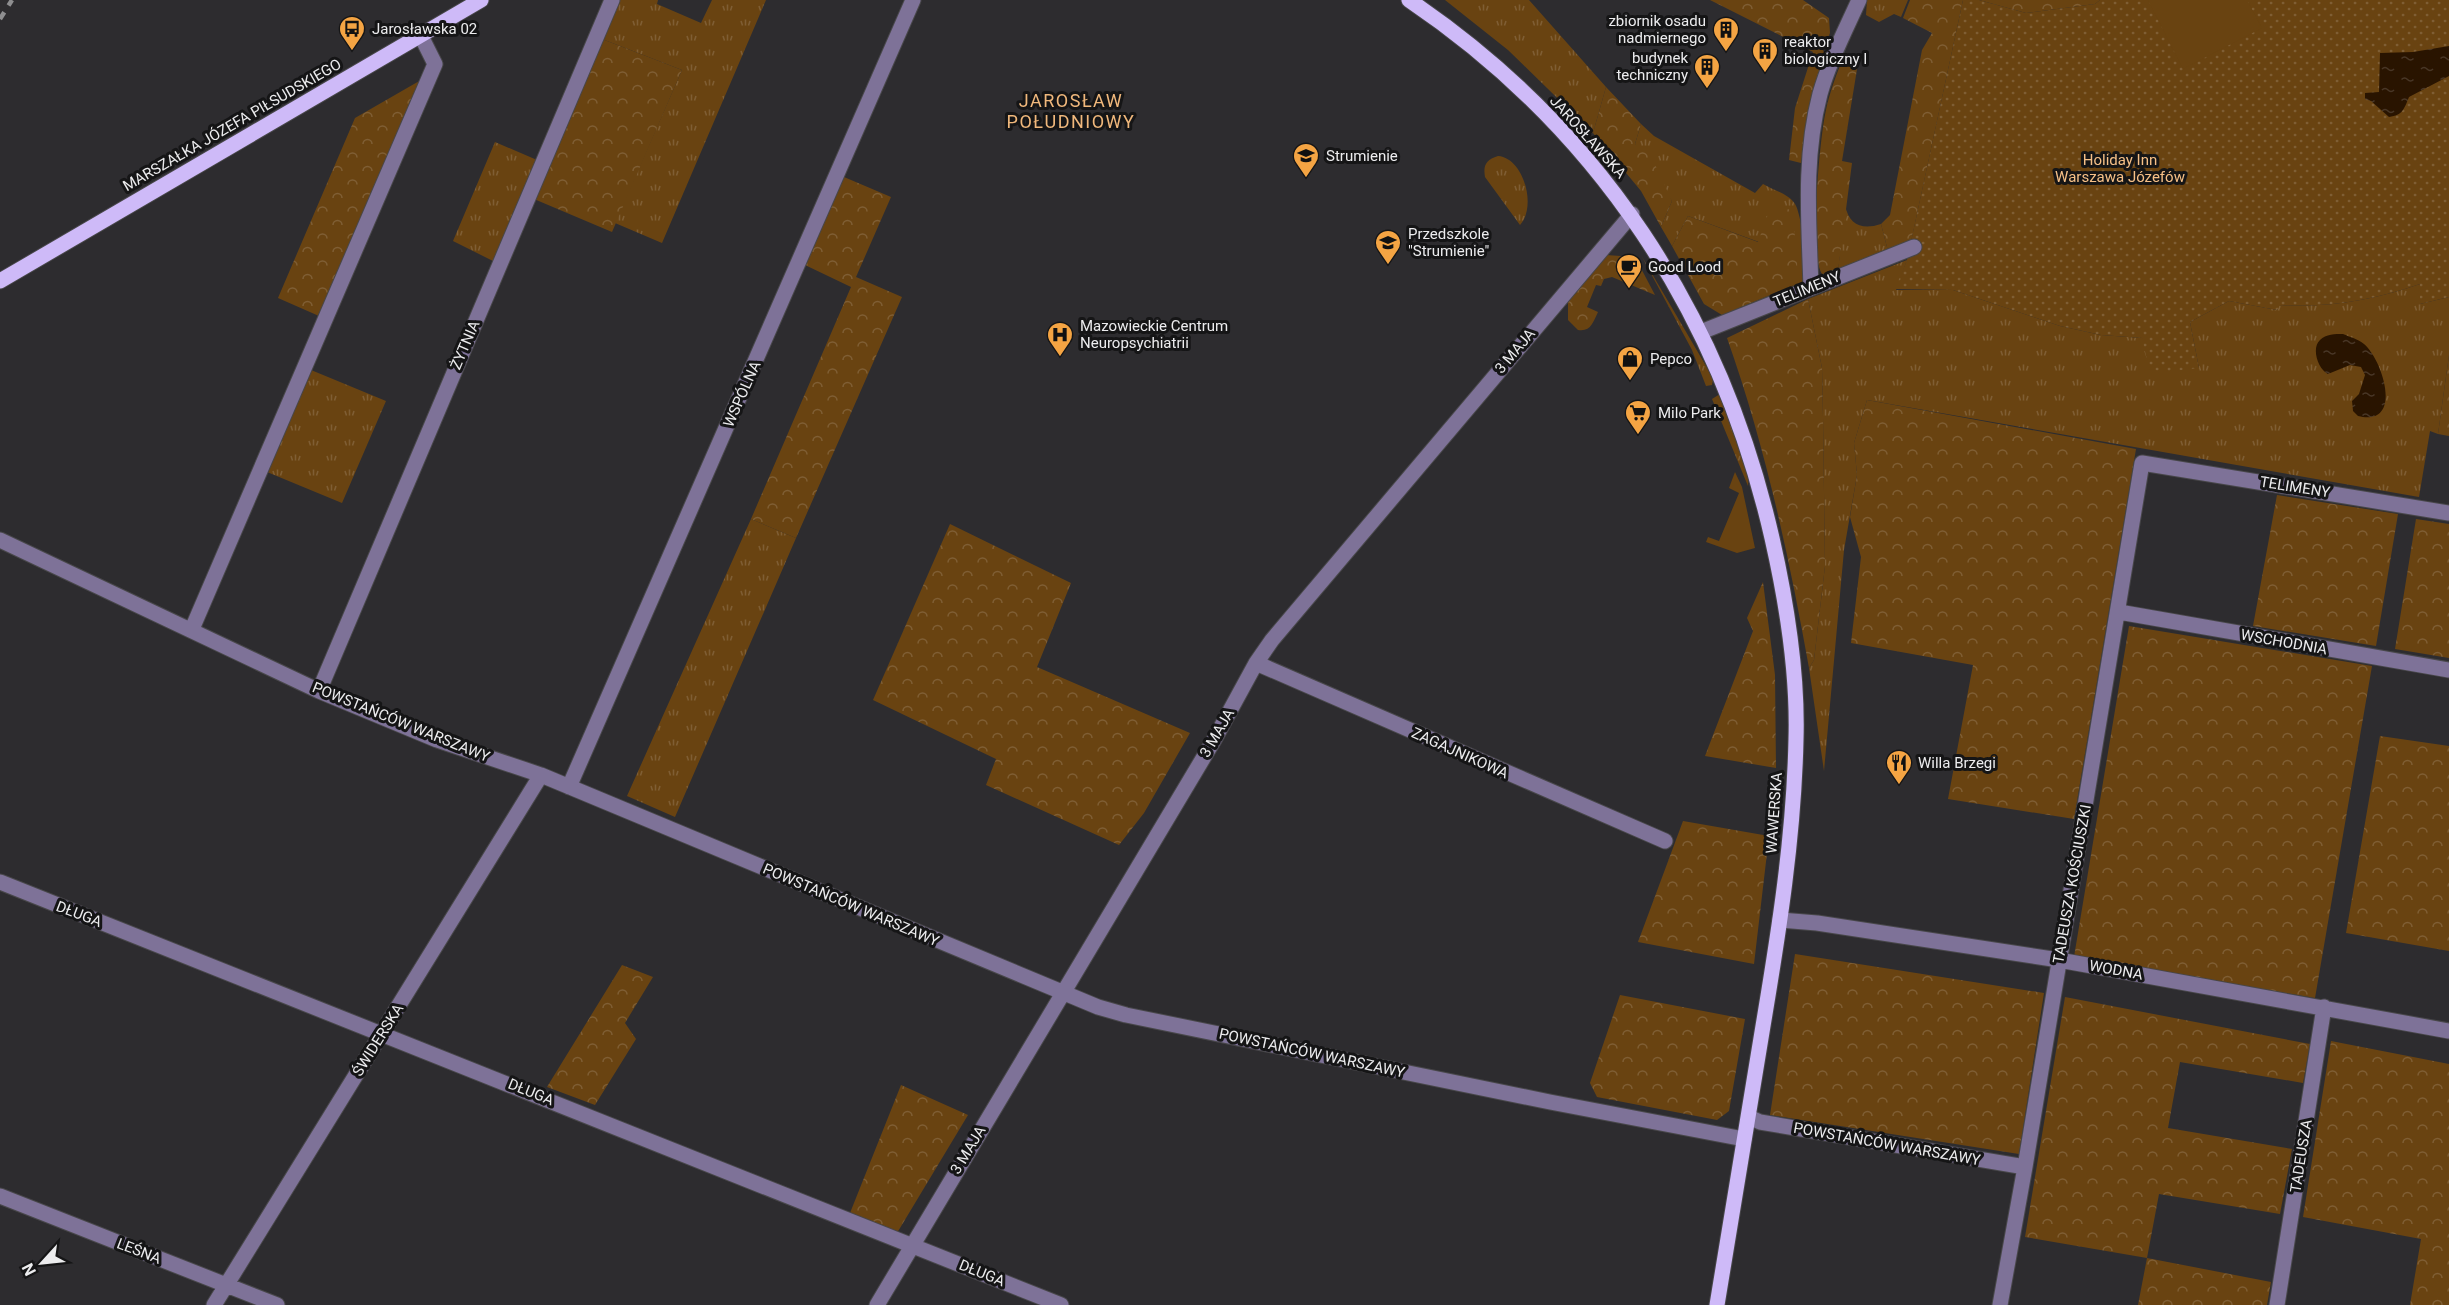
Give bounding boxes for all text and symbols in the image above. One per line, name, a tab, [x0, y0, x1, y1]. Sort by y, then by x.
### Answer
place label: zbiornik osadu nadmiernego	[1608, 12, 1706, 47]
bus stop icon: Jarosławska 02	[337, 14, 367, 52]
building icon: zbiornik osadu nadmiernego	[1711, 15, 1741, 53]
place label: Jarosławska 02	[372, 20, 477, 38]
place label: reaktor biologiczny I	[1784, 33, 1867, 68]
building icon: reaktor biologiczny I	[1750, 36, 1780, 74]
place label: budynek techniczny	[1616, 49, 1688, 84]
building icon: budynek techniczny	[1692, 52, 1722, 90]
street label: MARSZAŁKA JÓZEFA PIŁSUDSKIEGO	[120, 55, 344, 195]
district label: JAROSŁAW POŁUDNIOWY	[1007, 90, 1135, 132]
street label: JAROSŁAWSKA	[1546, 92, 1630, 182]
school or university icon: Strumienie	[1291, 141, 1321, 179]
place label: Strumienie	[1326, 147, 1398, 165]
park label: Holiday Inn Warszawa Józefów	[2055, 151, 2185, 186]
place label: Przedszkole "Strumienie"	[1408, 225, 1490, 260]
school or university icon: Przedszkole "Strumienie"	[1373, 228, 1403, 266]
cafe icon: Good Lood	[1614, 252, 1644, 290]
place label: Good Lood	[1648, 258, 1721, 276]
street label: TELIMENY	[1771, 267, 1843, 311]
street label: ŻYTNIA	[447, 317, 483, 372]
place label: Mazowieckie Centrum Neuropsychiatrii	[1080, 317, 1228, 352]
hospital icon: Mazowieckie Centrum Neuropsychiatrii	[1045, 320, 1075, 358]
street label: 3 MAJA	[1491, 325, 1539, 377]
shop icon: Pepco	[1615, 344, 1645, 382]
place label: Pepco	[1650, 350, 1692, 368]
street label: WSPÓLNA	[719, 358, 765, 430]
supermarket icon: Milo Park	[1623, 398, 1653, 436]
place label: Milo Park	[1658, 404, 1721, 422]
street label: TELIMENY	[2259, 473, 2331, 501]
street label: WSCHODNIA	[2239, 626, 2329, 659]
street label: POWSTAŃCÓW WARSZAWY	[310, 678, 492, 766]
street label: 3 MAJA	[1196, 705, 1238, 760]
street label: ZAGAJNIKOWA	[1409, 724, 1511, 782]
restaurant icon: Willa Brzegi	[1884, 748, 1914, 786]
place label: Willa Brzegi	[1918, 754, 1996, 772]
street label: WAWERSKA	[1762, 772, 1786, 854]
street label: TADEUSZA KOŚCIUSZKI	[2049, 803, 2095, 965]
street label: POWSTAŃCÓW WARSZAWY	[760, 860, 942, 950]
street label: DŁUGA	[54, 897, 105, 931]
street label: WODNA	[2088, 956, 2144, 984]
street label: ŚWIDERSKA	[349, 1000, 407, 1080]
street label: POWSTAŃCÓW WARSZAWY	[1217, 1024, 1407, 1082]
street label: DŁUGA	[506, 1075, 557, 1109]
street label: TADEUSZA	[2286, 1118, 2316, 1194]
street label: POWSTAŃCÓW WARSZAWY	[1792, 1119, 1982, 1169]
street label: 3 MAJA	[947, 1122, 989, 1177]
north arrow	[12, 1233, 72, 1293]
street label: LEŚNA	[114, 1234, 164, 1268]
street label: DŁUGA	[957, 1256, 1008, 1290]
text: N	[18, 1260, 40, 1279]

